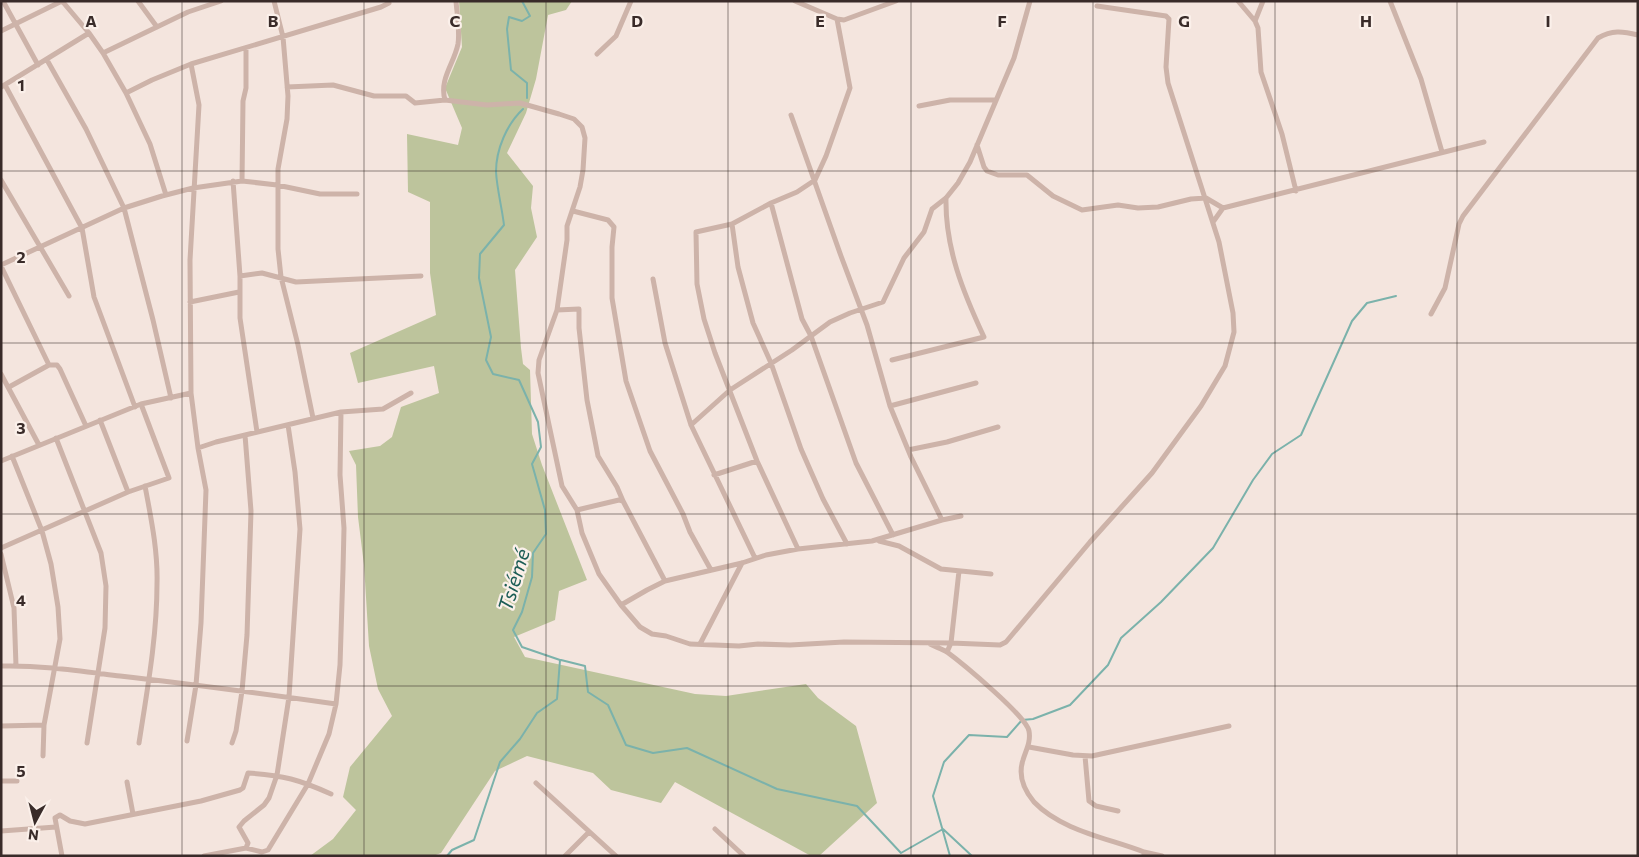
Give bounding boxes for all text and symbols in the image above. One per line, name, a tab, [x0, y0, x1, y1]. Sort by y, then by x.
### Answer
text: A	[85, 11, 97, 30]
text: B	[268, 11, 279, 30]
text: C	[450, 11, 461, 30]
text: D	[631, 11, 643, 30]
text: E	[815, 11, 825, 30]
text: F	[997, 11, 1007, 30]
text: G	[1178, 11, 1190, 30]
text: H	[1360, 11, 1372, 30]
text: I	[1545, 11, 1551, 30]
text: 1	[17, 75, 25, 94]
text: 2	[16, 247, 26, 266]
text: 3	[16, 418, 26, 437]
water label: Tsiémé	[492, 545, 534, 614]
text: 4	[16, 590, 26, 609]
text: 5	[16, 761, 26, 780]
north arrow	[10, 797, 60, 847]
text: N	[27, 826, 40, 844]

